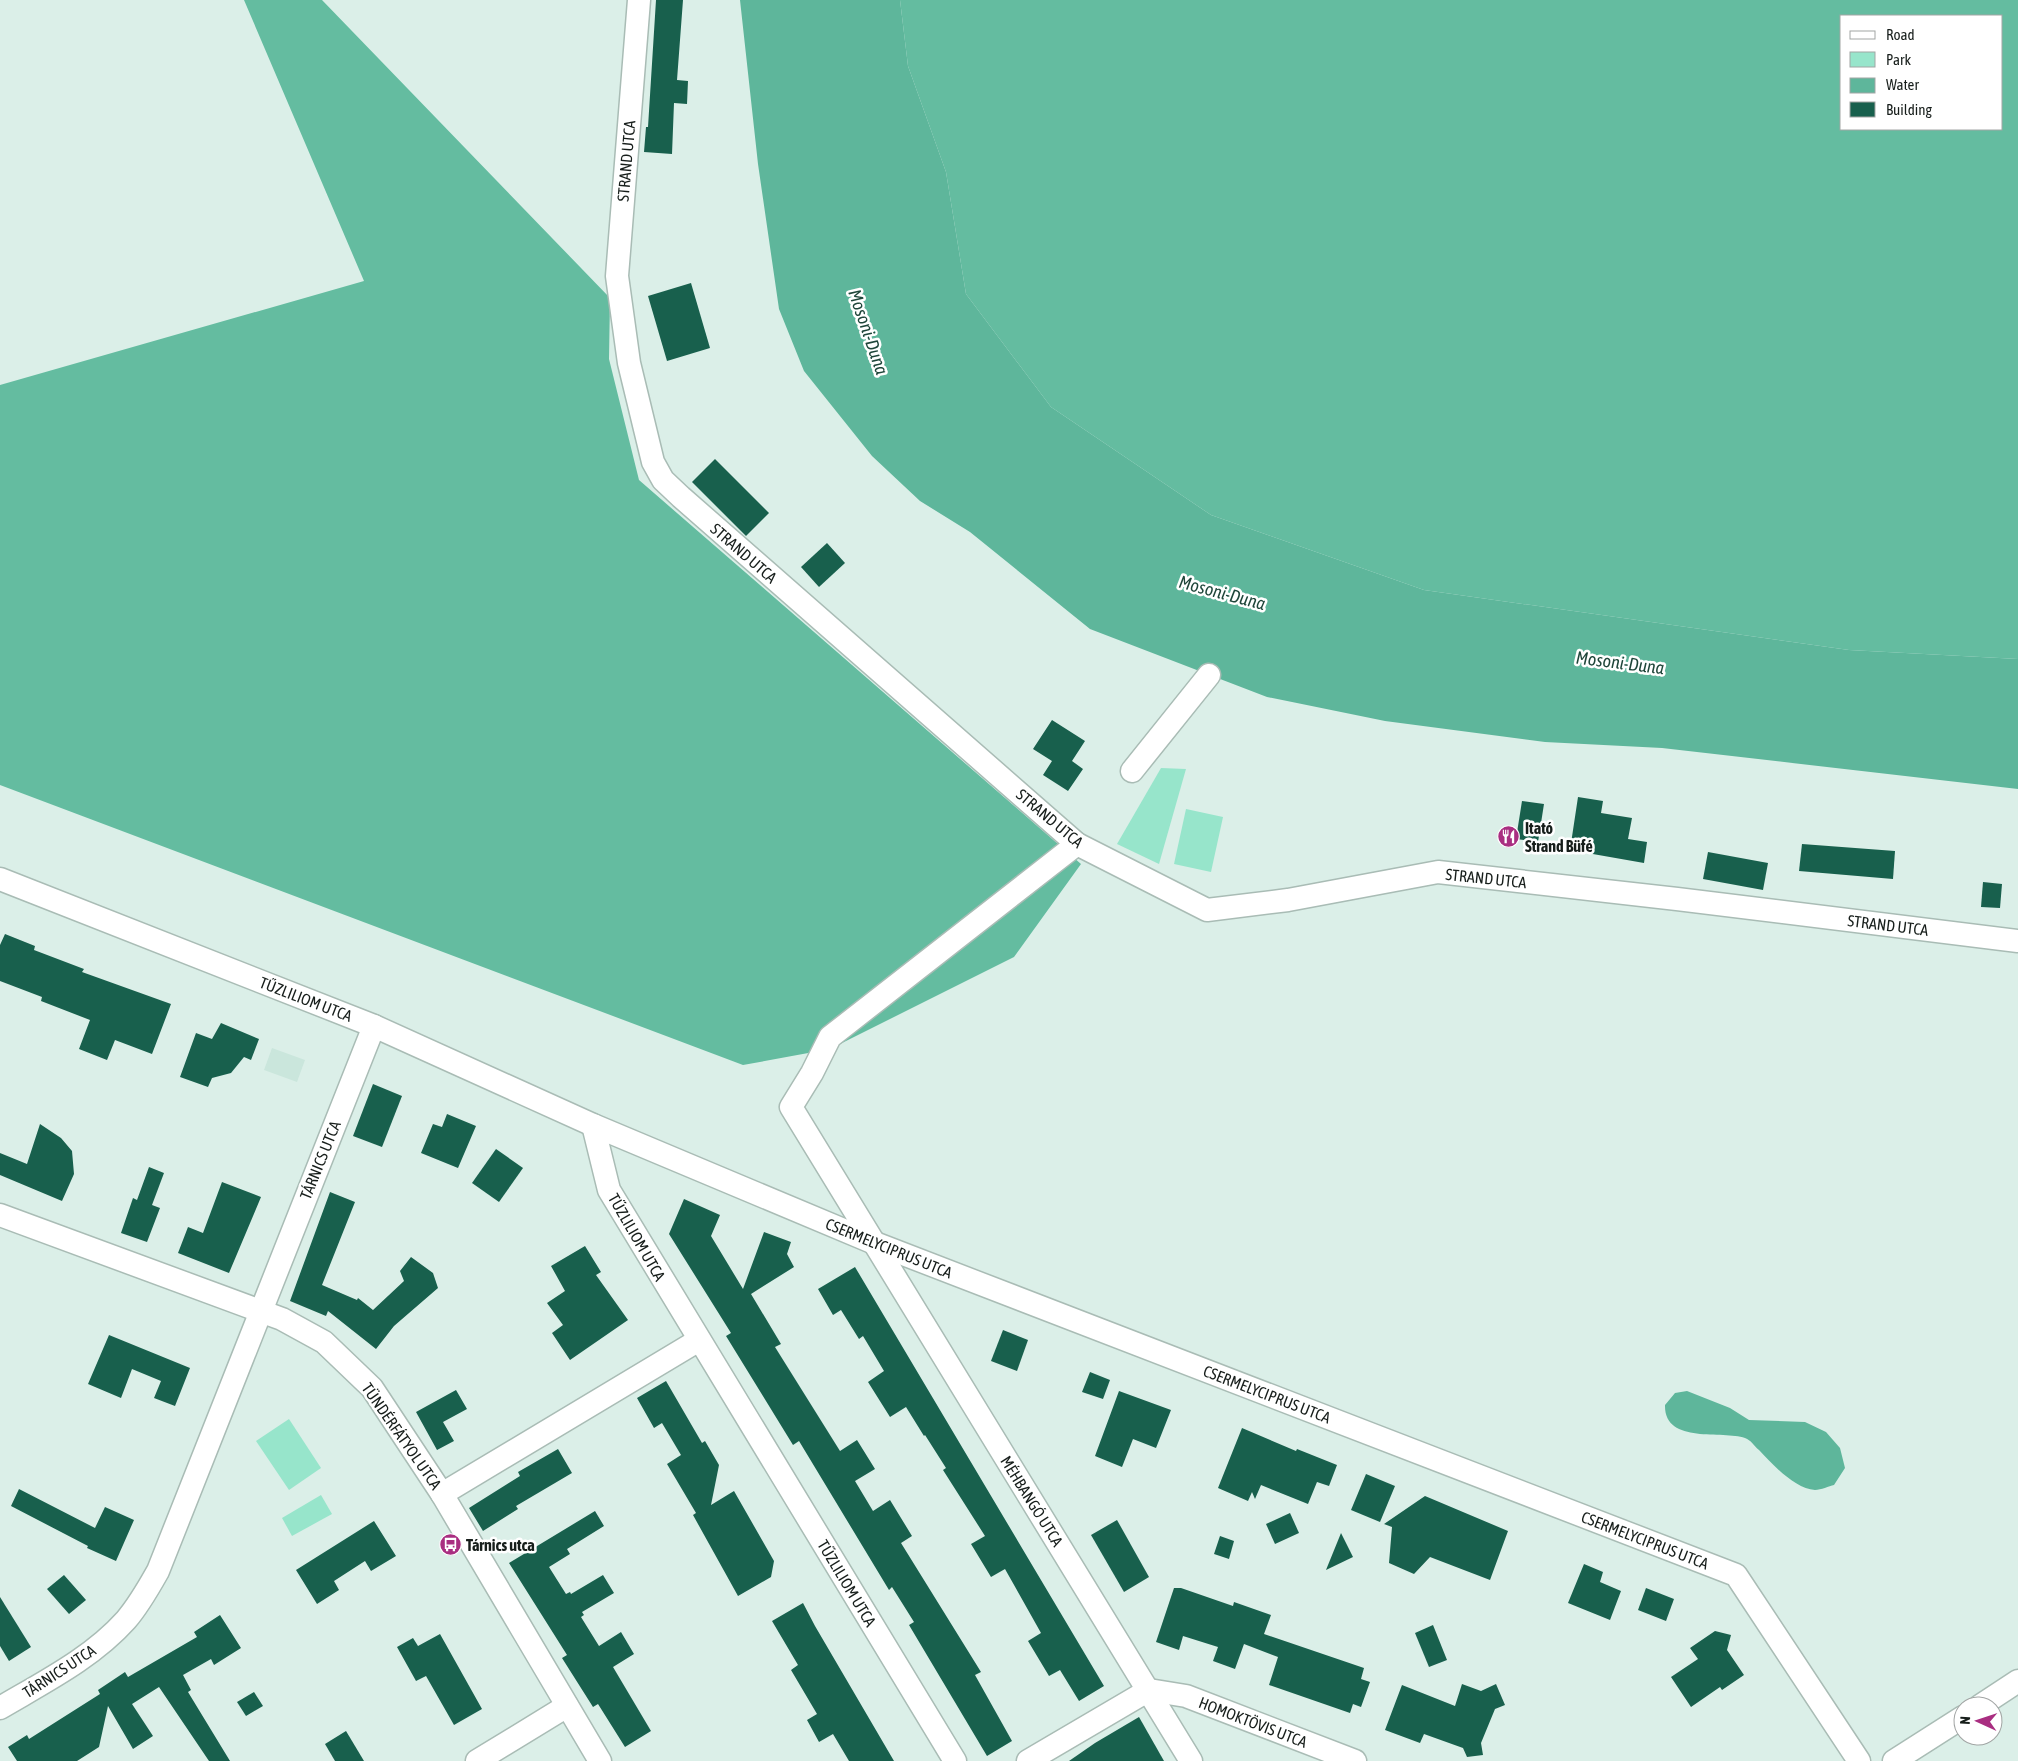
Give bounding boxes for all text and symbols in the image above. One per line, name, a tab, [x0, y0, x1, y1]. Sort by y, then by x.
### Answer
legend	[1840, 15, 2003, 130]
text: Road	[1886, 26, 1915, 43]
text: Park	[1886, 51, 1911, 68]
text: Water	[1886, 76, 1919, 93]
text: Building	[1886, 101, 1932, 118]
street label: STRAND UTCA	[613, 120, 639, 202]
water label: Mosoni-Duna	[844, 287, 893, 378]
street label: STRAND UTCA	[707, 520, 781, 587]
water label: Mosoni-Duna	[1177, 571, 1268, 614]
water label: Mosoni-Duna	[1575, 647, 1666, 678]
street label: STRAND UTCA	[1013, 785, 1087, 851]
place label: Itató Strand Büfé	[1525, 819, 1593, 855]
restaurant icon: Itató Strand Büfé	[1497, 825, 1521, 849]
street label: STRAND UTCA	[1445, 865, 1528, 891]
street label: STRAND UTCA	[1847, 911, 1930, 939]
street label: TŰZLILIOM UTCA	[257, 973, 355, 1025]
street label: TÁRNICS UTCA	[296, 1118, 344, 1202]
street label: TŰZLILIOM UTCA	[605, 1190, 669, 1284]
street label: CSERMELYCIPRUS UTCA	[823, 1214, 955, 1282]
street label: CSERMELYCIPRUS UTCA	[1201, 1361, 1333, 1427]
street label: TÜNDÉRFÁTYOL UTCA	[359, 1379, 445, 1493]
street label: MÉHBANGÓ UTCA	[997, 1453, 1067, 1550]
street label: CSERMELYCIPRUS UTCA	[1579, 1507, 1711, 1573]
bus stop icon: Tárnics utca	[438, 1533, 462, 1557]
place label: Tárnics utca	[466, 1536, 535, 1554]
street label: TŰZLILIOM UTCA	[814, 1537, 880, 1630]
street label: TÁRNICS UTCA	[19, 1641, 99, 1701]
street label: HOMOKTÖVIS UTCA	[1196, 1693, 1310, 1751]
north arrow	[1953, 1696, 2003, 1746]
text: N	[1957, 1716, 1973, 1725]

